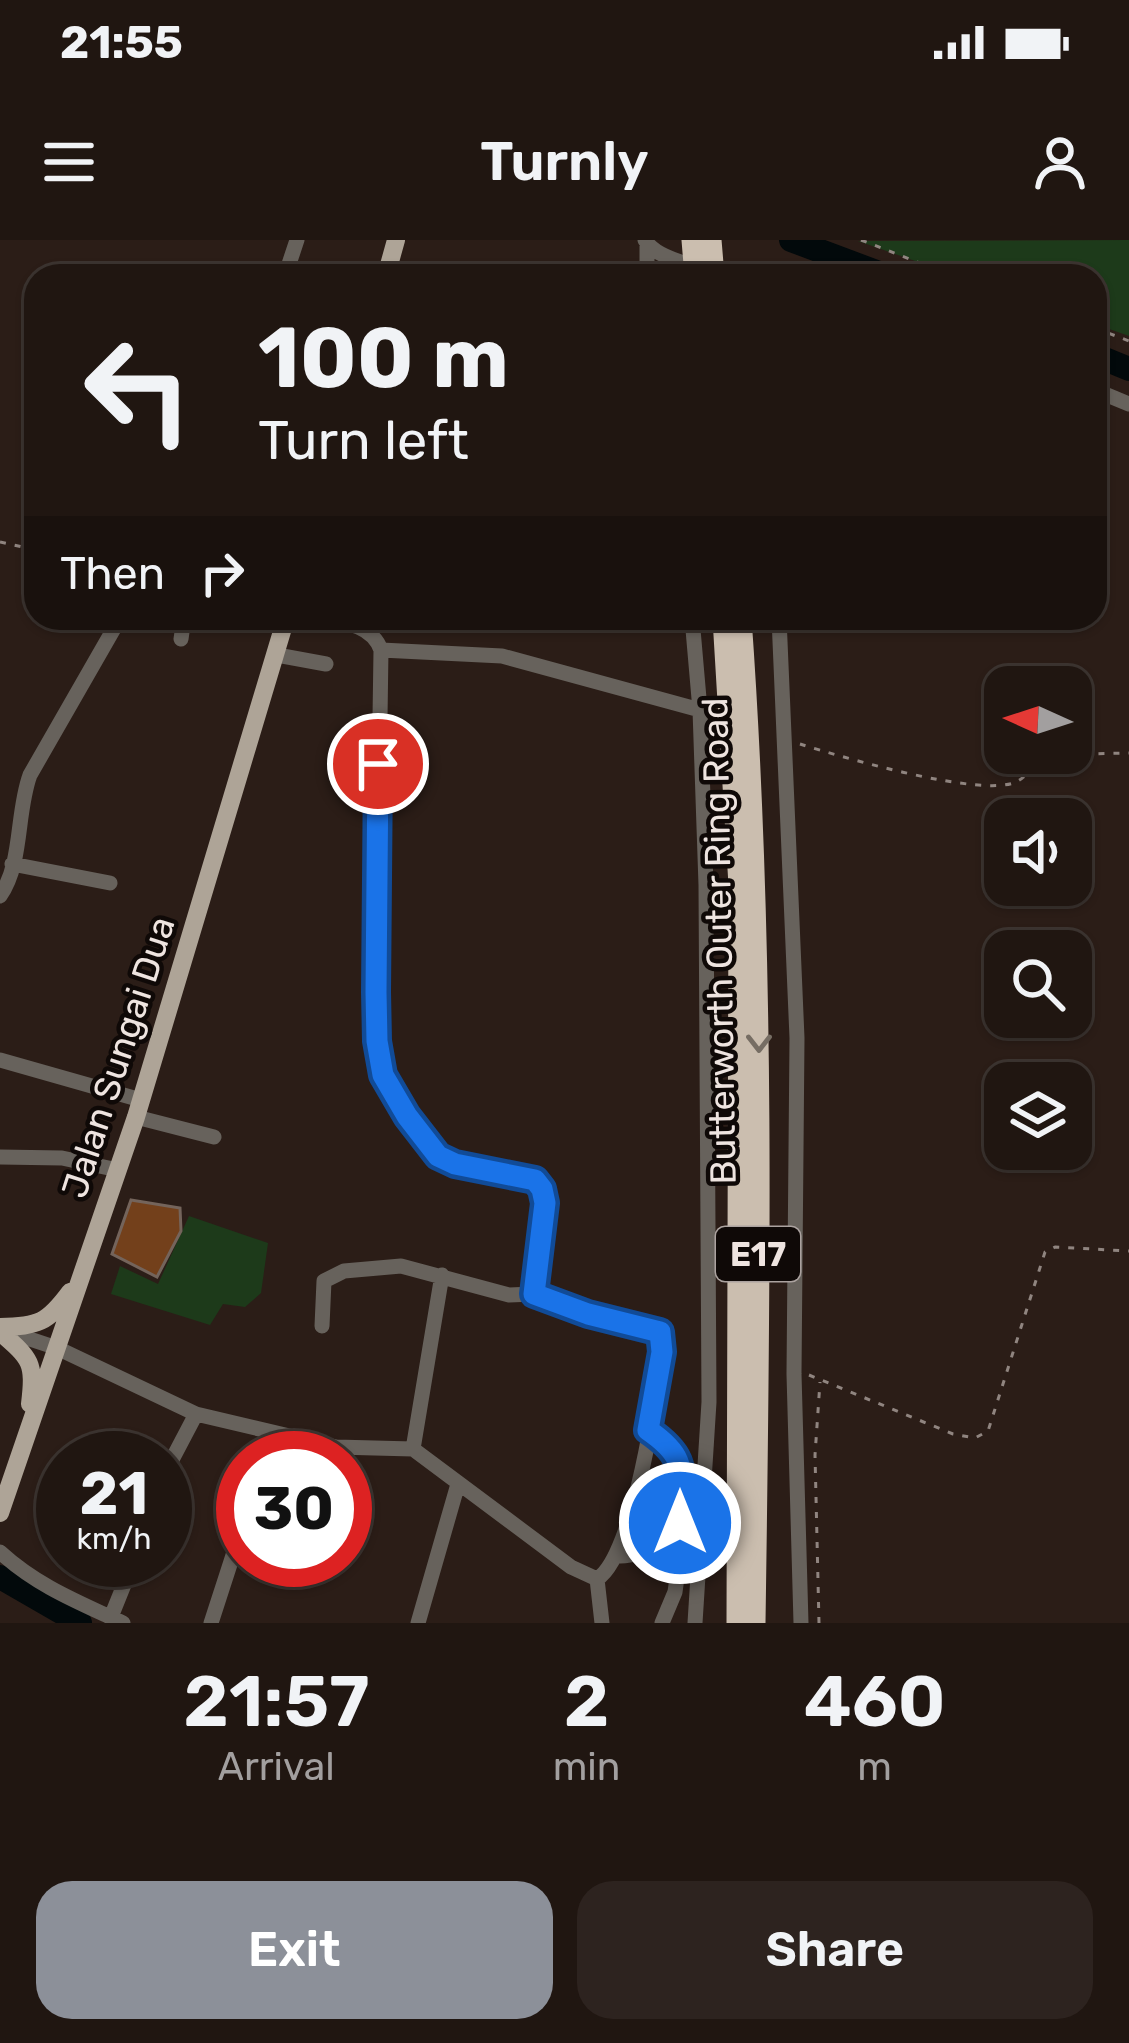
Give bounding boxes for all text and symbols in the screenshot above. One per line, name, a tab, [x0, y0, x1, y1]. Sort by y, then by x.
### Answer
text: 21:55	[60, 16, 183, 69]
icon: menu	[36, 129, 102, 195]
icon: person	[1027, 129, 1093, 195]
text: Turnly	[480, 130, 649, 194]
text: 100 m	[258, 308, 509, 408]
icon: left	[60, 312, 216, 468]
text: Turn left	[258, 409, 469, 473]
icon: right	[189, 540, 255, 606]
text: Then	[60, 547, 165, 600]
north arrow	[984, 666, 1092, 774]
map controls	[984, 666, 1092, 1170]
street label: Butterworth Outer Ring Road	[693, 697, 745, 1185]
pin	[327, 713, 429, 815]
icon: arrive	[345, 731, 411, 797]
button: sound	[984, 798, 1092, 906]
street label: Jalan Sungai Dua	[52, 911, 184, 1203]
button: search	[984, 930, 1092, 1038]
one-way arrow	[746, 1035, 772, 1053]
button: layers	[984, 1062, 1092, 1170]
road number: E17	[716, 1227, 800, 1281]
speed limit sign: 30	[216, 1431, 372, 1587]
text: 21	[80, 1458, 148, 1529]
position arrow	[617, 1460, 743, 1586]
text: km/h	[77, 1521, 151, 1557]
text: 21:57	[183, 1659, 369, 1744]
text: 2	[564, 1659, 609, 1744]
text: 460	[804, 1659, 946, 1744]
text: Arrival	[218, 1744, 335, 1790]
text: min	[553, 1744, 620, 1790]
text: m	[857, 1744, 892, 1790]
button: Exit	[36, 1881, 553, 2019]
button: Share	[577, 1881, 1093, 2019]

